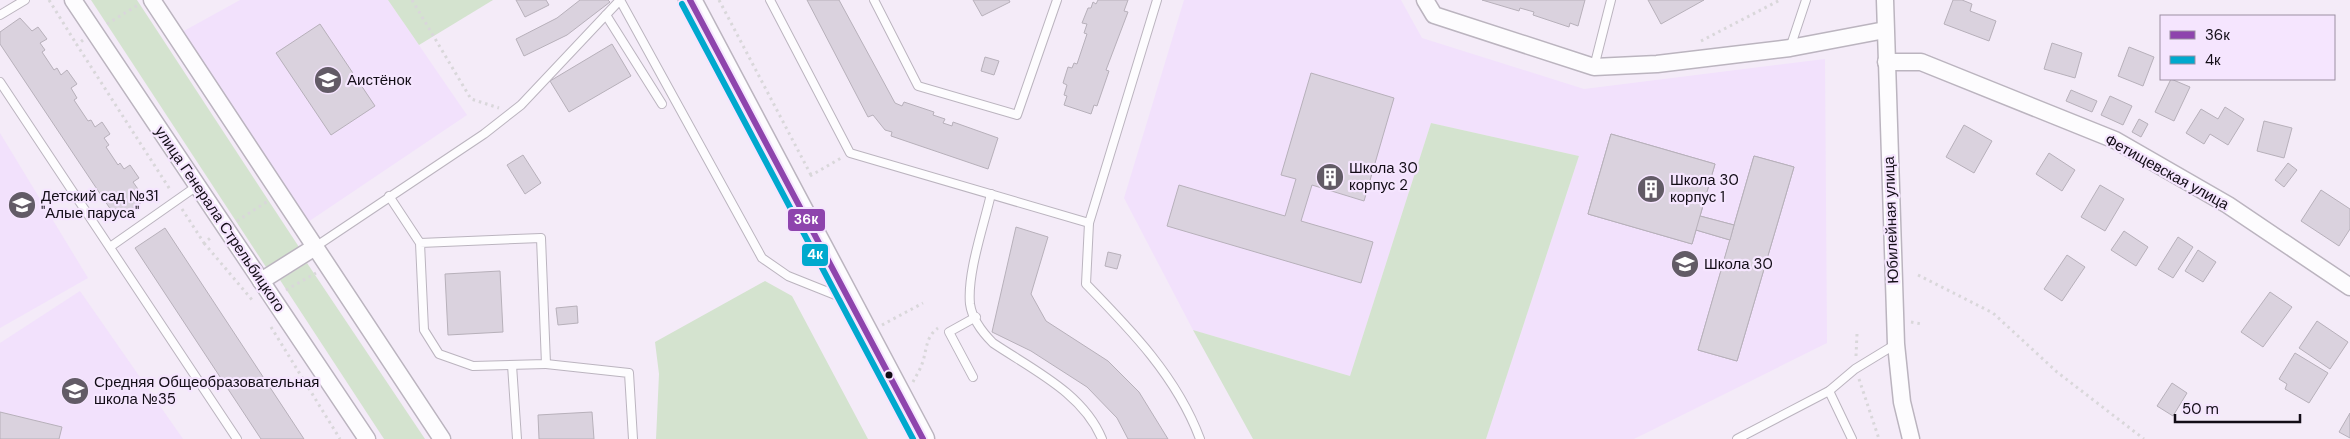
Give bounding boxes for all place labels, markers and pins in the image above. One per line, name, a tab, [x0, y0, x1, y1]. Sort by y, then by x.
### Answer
school or university icon: Аистёнок	[313, 65, 343, 95]
place label: Аистёнок	[347, 70, 412, 90]
place label: Школа 30 корпус 2	[1349, 158, 1418, 195]
building icon: Школа 30 корпус 2	[1315, 162, 1345, 192]
place label: Школа 30 корпус 1	[1670, 170, 1739, 207]
building icon: Школа 30 корпус 1	[1636, 174, 1666, 204]
place label: Детский сад №31 "Алые паруса"	[41, 186, 158, 223]
school or university icon: Детский сад №31 "Алые паруса"	[7, 190, 37, 220]
school or university icon: Школа 30	[1670, 249, 1700, 279]
place label: Школа 30	[1704, 254, 1773, 274]
unlabelled marker	[884, 370, 894, 380]
place label: Средняя Общеобразовательная школа №35	[94, 372, 319, 409]
school or university icon: Средняя Общеобразовательная школа №35	[60, 376, 90, 406]

